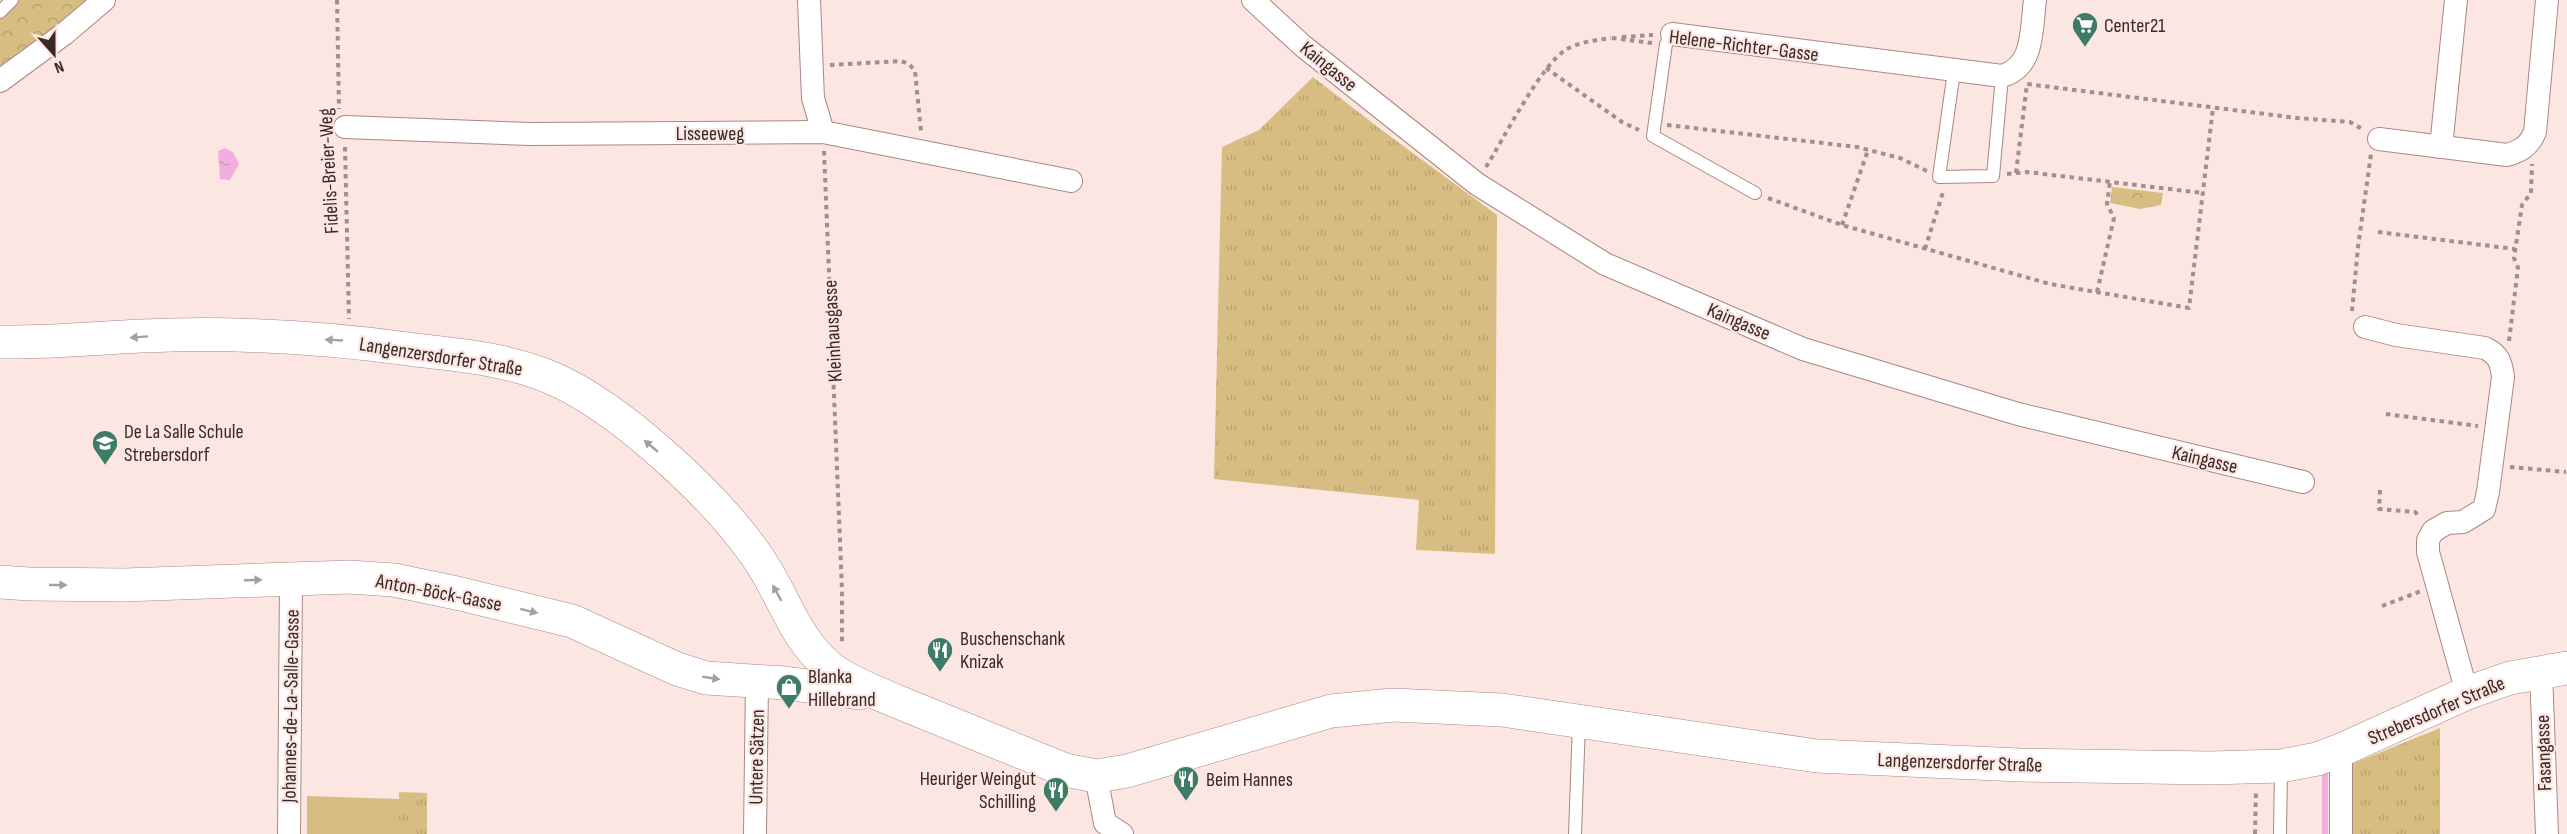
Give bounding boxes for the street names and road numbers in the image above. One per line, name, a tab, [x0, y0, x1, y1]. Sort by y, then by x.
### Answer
street label: Helene-Richter-Gasse	[1668, 25, 1820, 67]
street label: Kaingasse	[1295, 37, 1362, 97]
street label: Fidelis-Breier-Weg	[314, 108, 344, 234]
street label: Lisseeweg	[676, 122, 744, 146]
street label: Kleinhausgasse	[818, 279, 848, 383]
street label: Kaingasse	[1703, 298, 1774, 346]
street label: Langenzersdorfer Straße	[358, 332, 524, 382]
street label: Kaingasse	[2170, 441, 2240, 479]
street label: Anton-Böck-Gasse	[373, 569, 504, 617]
street label: Johannes-de-La-Salle-Gasse	[277, 609, 305, 804]
street label: Strebersdorfer Straße	[2364, 671, 2508, 751]
street label: Untere Sätzen	[744, 709, 770, 805]
street label: Fasangasse	[2531, 715, 2557, 791]
street label: Langenzersdorfer Straße	[1877, 748, 2043, 778]

